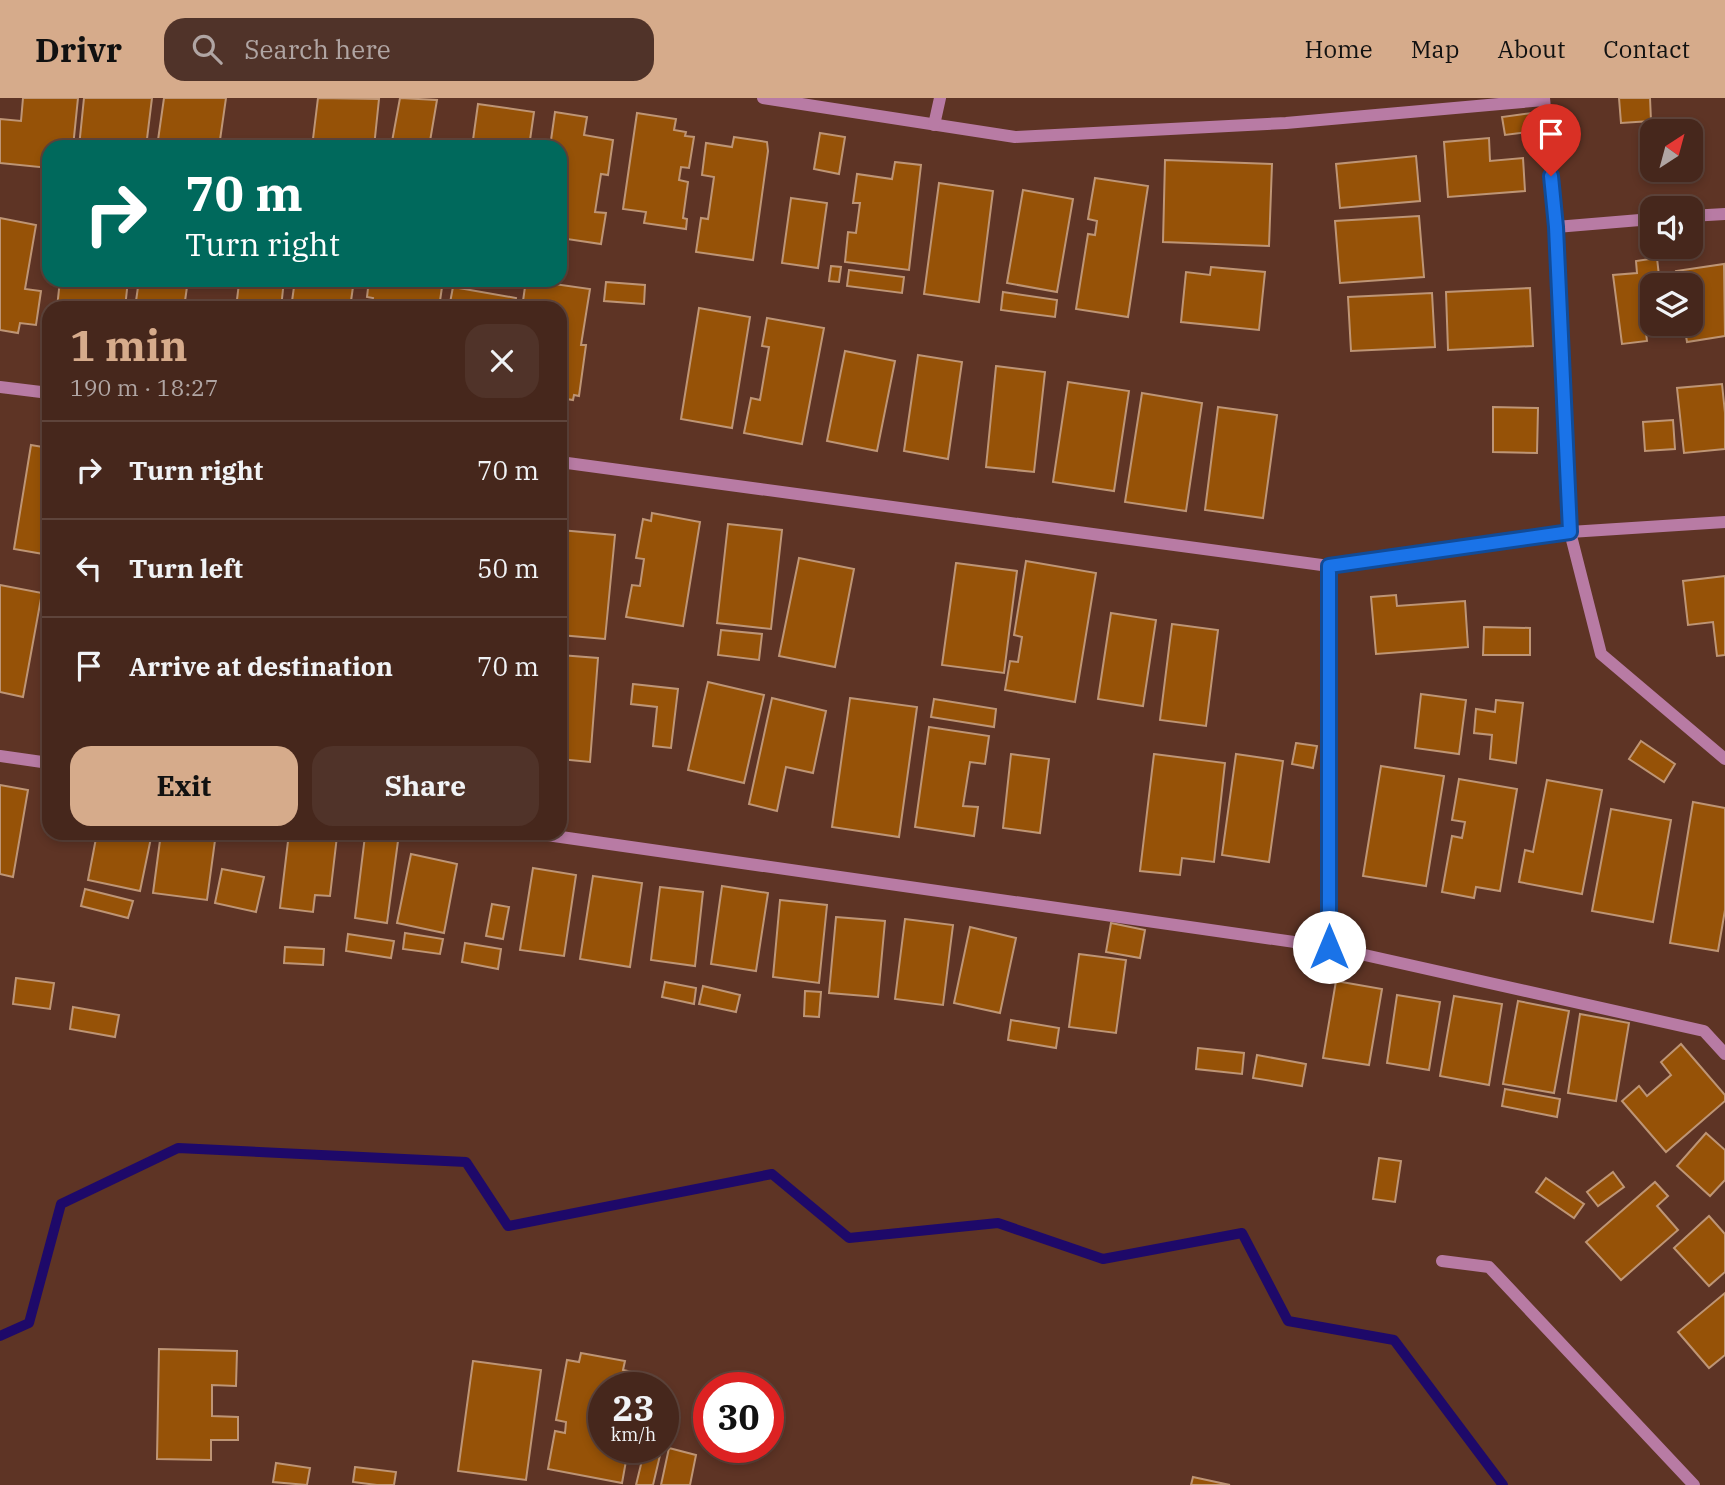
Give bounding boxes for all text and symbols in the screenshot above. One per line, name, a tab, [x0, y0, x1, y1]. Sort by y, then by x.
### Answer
search box	[164, 18, 654, 81]
text: Drivr	[35, 28, 122, 71]
icon: search	[188, 30, 226, 68]
text: Search here	[244, 32, 391, 66]
text: Home	[1305, 33, 1373, 65]
text: Map	[1411, 33, 1459, 65]
text: About	[1497, 33, 1565, 65]
text: Contact	[1603, 33, 1690, 65]
pin	[1521, 104, 1581, 176]
icon: arrive	[1532, 115, 1570, 153]
north arrow	[1640, 119, 1703, 182]
map controls	[1640, 119, 1703, 336]
text: 70 m	[185, 161, 303, 224]
icon: right	[70, 168, 161, 259]
button: sound	[1640, 196, 1703, 259]
text: Turn right	[185, 223, 340, 265]
button: layers	[1640, 273, 1703, 336]
text: 1 min	[70, 318, 188, 373]
button: close	[465, 324, 539, 398]
text: 190 m · 18:27	[70, 372, 219, 402]
icon: right	[70, 451, 108, 489]
text: Turn right	[129, 453, 263, 487]
text: 70 m	[477, 453, 539, 487]
icon: left	[70, 549, 108, 587]
text: Turn left	[129, 551, 243, 585]
text: 50 m	[477, 551, 539, 585]
icon: arrive	[70, 647, 108, 685]
text: Arrive at destination	[129, 649, 393, 683]
text: 70 m	[477, 649, 539, 683]
button: Exit	[70, 746, 298, 826]
button: Share	[312, 746, 539, 826]
position arrow	[1292, 910, 1366, 984]
speed limit sign: 30	[693, 1372, 784, 1463]
text: 23	[612, 1385, 655, 1431]
text: km/h	[611, 1423, 656, 1446]

